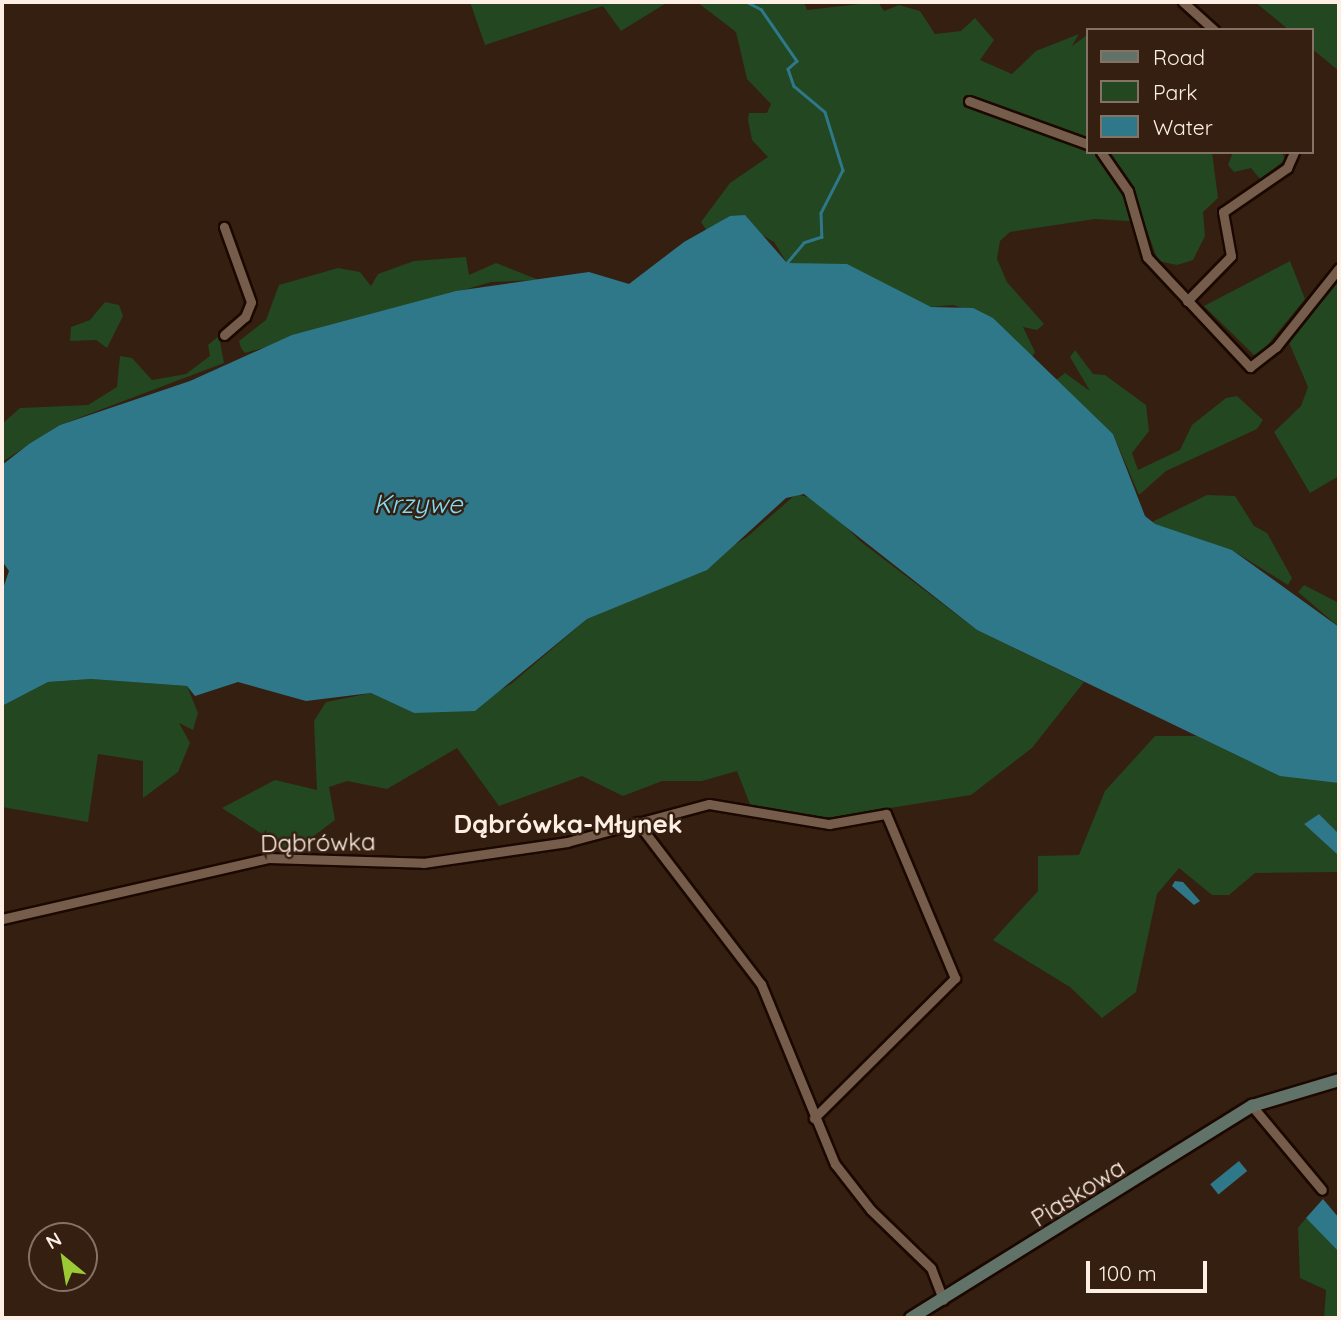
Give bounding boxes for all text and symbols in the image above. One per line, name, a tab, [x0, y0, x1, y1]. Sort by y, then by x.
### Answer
legend	[1086, 28, 1313, 154]
text: Road	[1153, 44, 1205, 70]
text: Park	[1153, 79, 1197, 105]
text: Water	[1153, 114, 1213, 140]
water label: Krzywe	[374, 488, 462, 520]
district label: Dąbrówka-Młynek	[453, 808, 683, 840]
street label: Dąbrówka	[260, 828, 376, 858]
street label: Piaskowa	[1026, 1153, 1130, 1233]
north arrow	[28, 1222, 98, 1292]
text: N	[41, 1227, 66, 1254]
scale bar	[1089, 1246, 1210, 1290]
text: 100 m	[1099, 1260, 1157, 1286]

